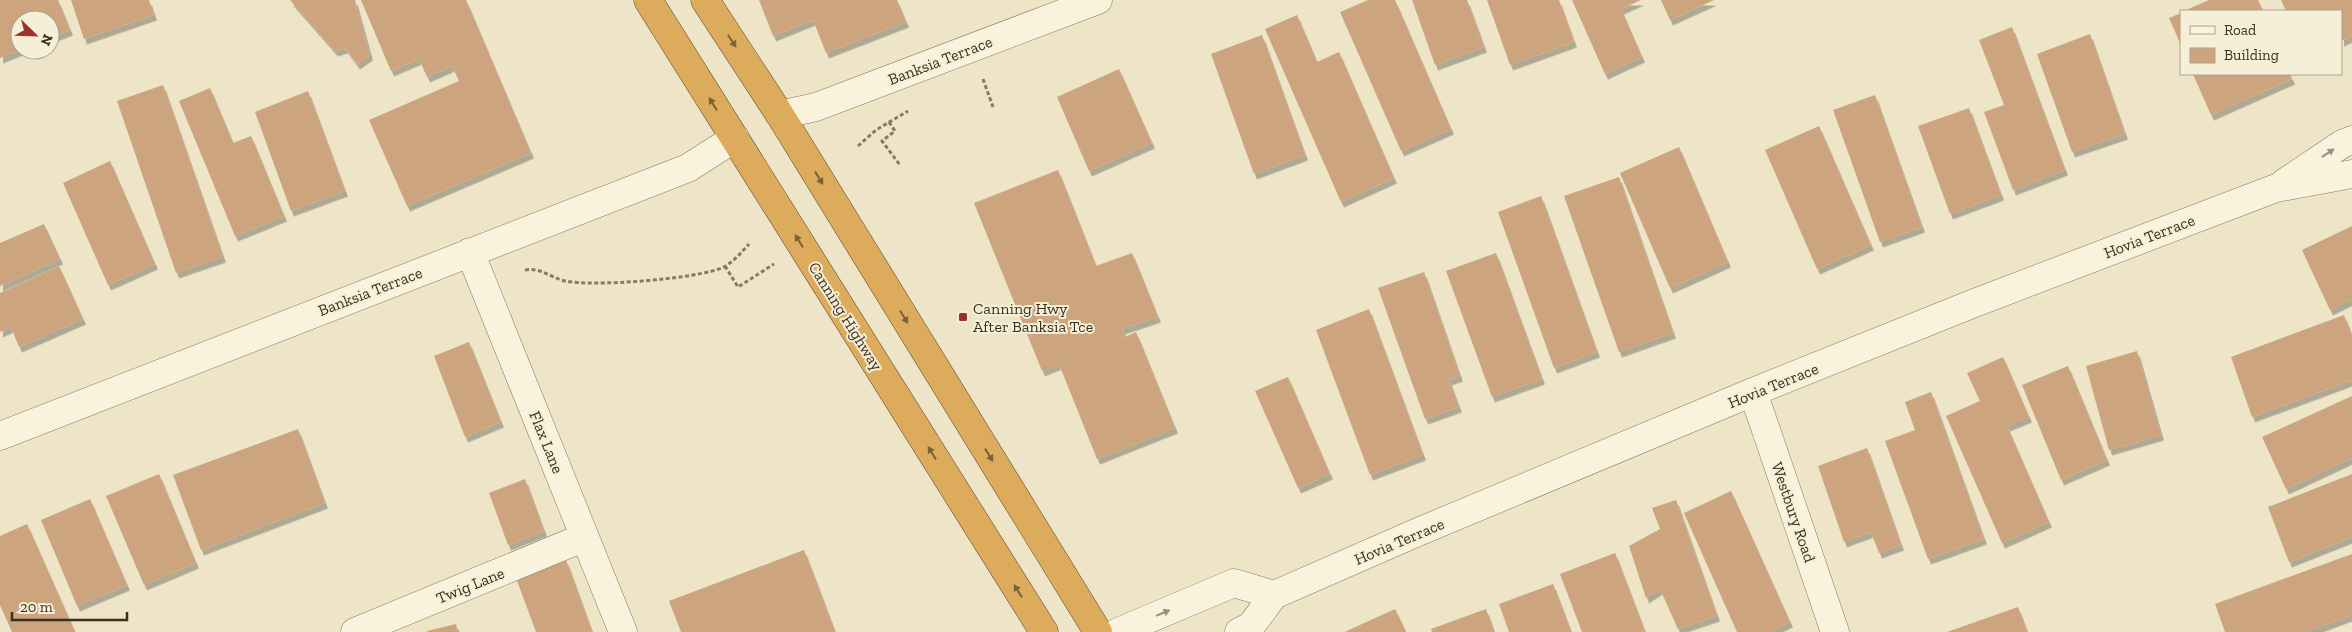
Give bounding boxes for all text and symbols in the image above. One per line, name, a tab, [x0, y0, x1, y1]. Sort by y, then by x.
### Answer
north arrow	[10, 10, 60, 60]
legend	[2180, 10, 2342, 75]
text: Road	[2224, 21, 2257, 39]
text: N	[36, 32, 56, 48]
street label: Banksia Terrace	[885, 32, 995, 89]
one-way arrow	[727, 34, 736, 48]
text: Building	[2224, 46, 2279, 64]
one-way arrow	[708, 97, 718, 110]
one-way arrow	[2321, 148, 2335, 158]
one-way arrow	[814, 172, 823, 185]
street label: Hovia Terrace	[2101, 210, 2197, 263]
one-way arrow	[795, 235, 804, 248]
street label: Canning Highway	[805, 259, 887, 375]
street label: Banksia Terrace	[315, 263, 425, 320]
place label: Canning Hwy After Banksia Tce	[973, 299, 1093, 336]
one-way arrow	[899, 310, 908, 323]
marker: Canning Hwy After Banksia Tce	[957, 311, 969, 323]
street label: Hovia Terrace	[1725, 359, 1821, 412]
street label: Flax Lane	[525, 408, 568, 476]
one-way arrow	[927, 446, 937, 460]
one-way arrow	[985, 448, 994, 461]
street label: Westbury Road	[1767, 460, 1820, 565]
street label: Hovia Terrace	[1351, 514, 1447, 569]
street label: Twig Lane	[433, 563, 507, 608]
one-way arrow	[1014, 584, 1023, 597]
scale bar	[12, 590, 128, 622]
text: 20 m	[20, 598, 53, 616]
one-way arrow	[1156, 609, 1170, 617]

